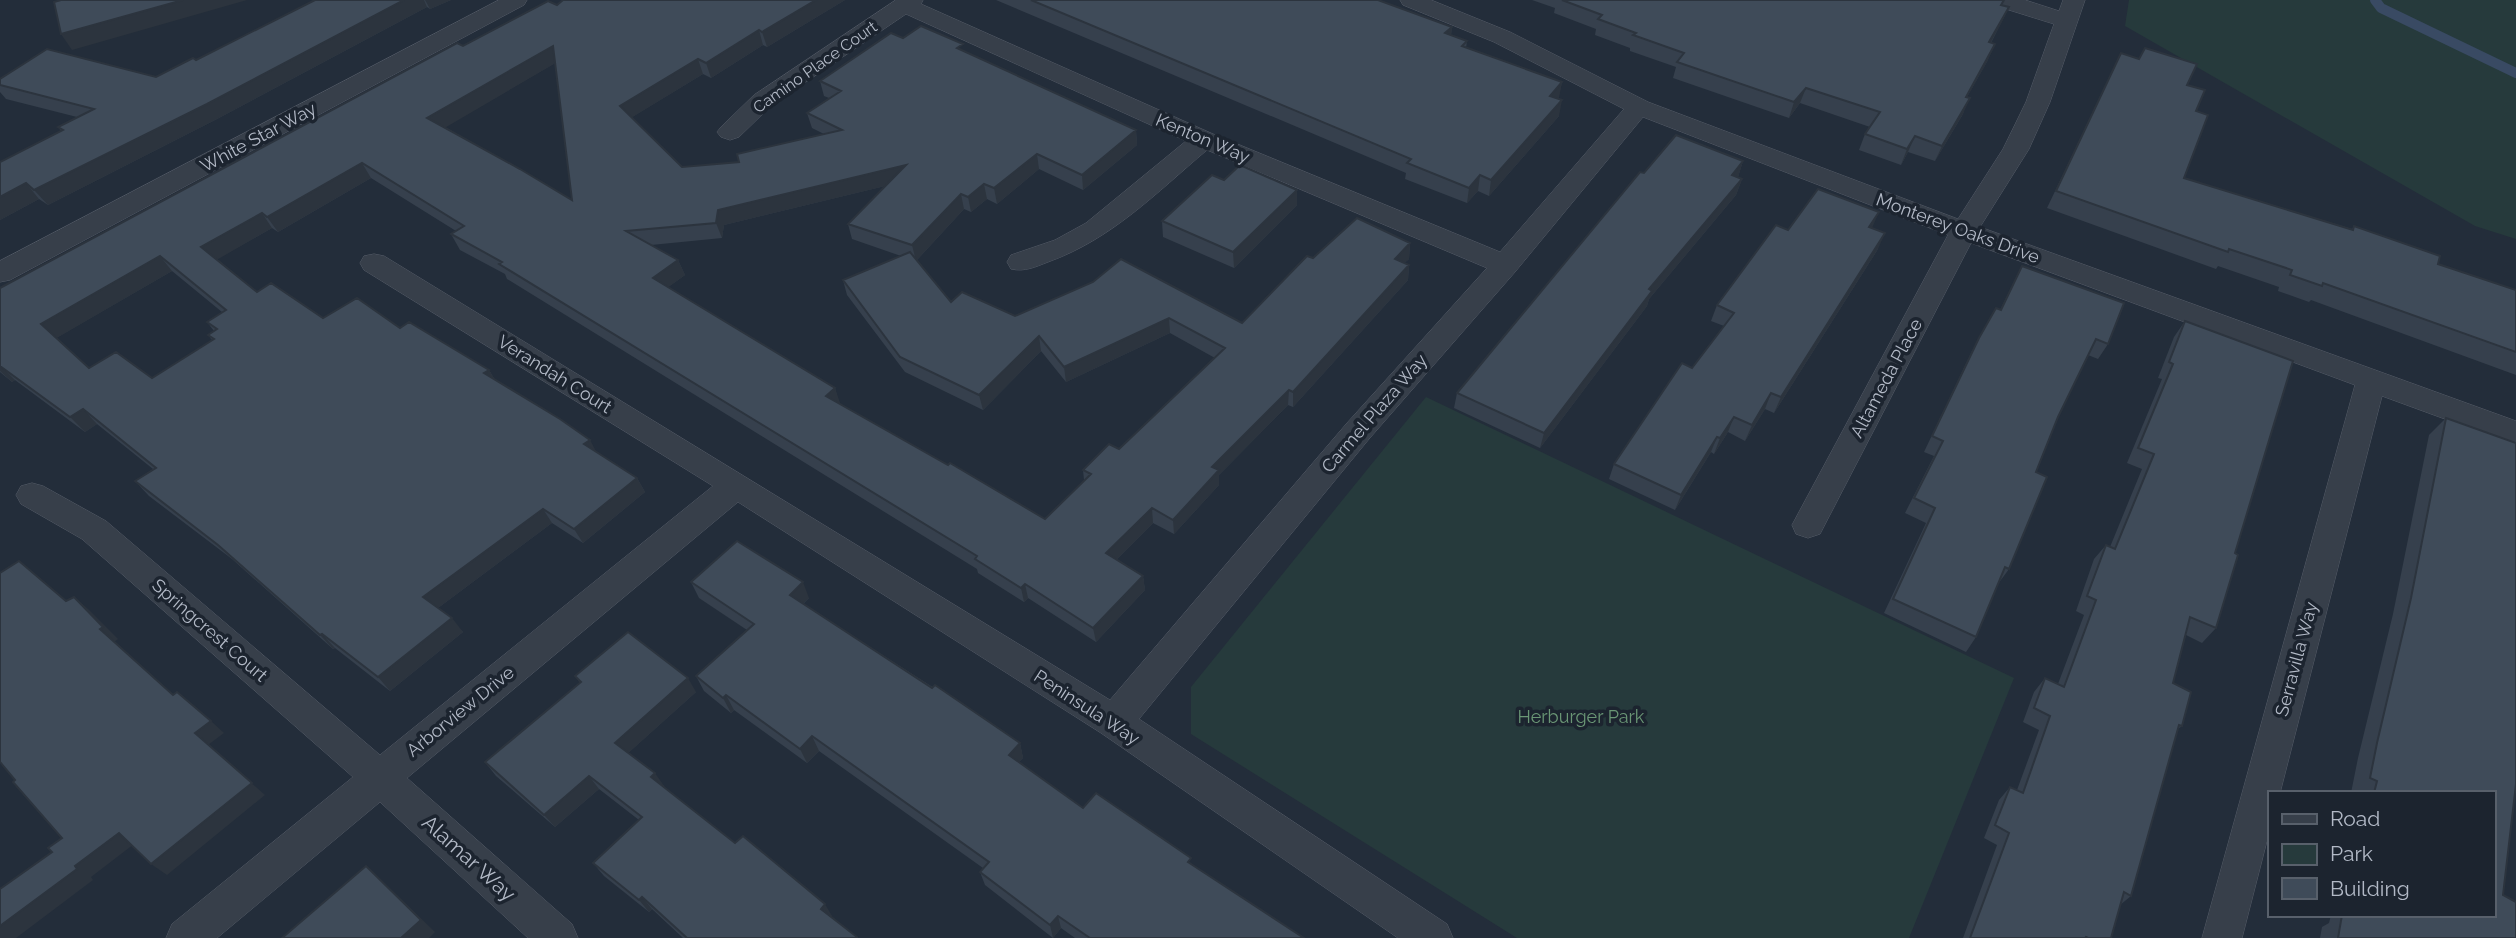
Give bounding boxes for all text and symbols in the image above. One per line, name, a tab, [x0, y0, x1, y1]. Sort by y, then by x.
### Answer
street label: Camino Place Court	[749, 17, 881, 117]
street label: White Star Way	[197, 98, 320, 176]
street label: Kenton Way	[1153, 109, 1253, 167]
street label: Monterey Oaks Drive	[1873, 189, 2043, 267]
street label: Altameda Place	[1846, 314, 1926, 441]
street label: Verandah Court	[494, 331, 616, 417]
street label: Carmel Plaza Way	[1317, 349, 1431, 477]
street label: Springcrest Court	[148, 574, 272, 686]
street label: Serravilla Way	[2271, 599, 2321, 719]
street label: Arborview Drive	[402, 661, 518, 761]
street label: Peninsula Way	[1030, 665, 1144, 749]
park label: Herburger Park	[1518, 706, 1645, 727]
legend	[2268, 791, 2495, 917]
text: Road	[2330, 806, 2380, 831]
street label: Alamar Way	[417, 810, 521, 906]
text: Park	[2330, 841, 2373, 866]
text: Building	[2330, 876, 2410, 901]

